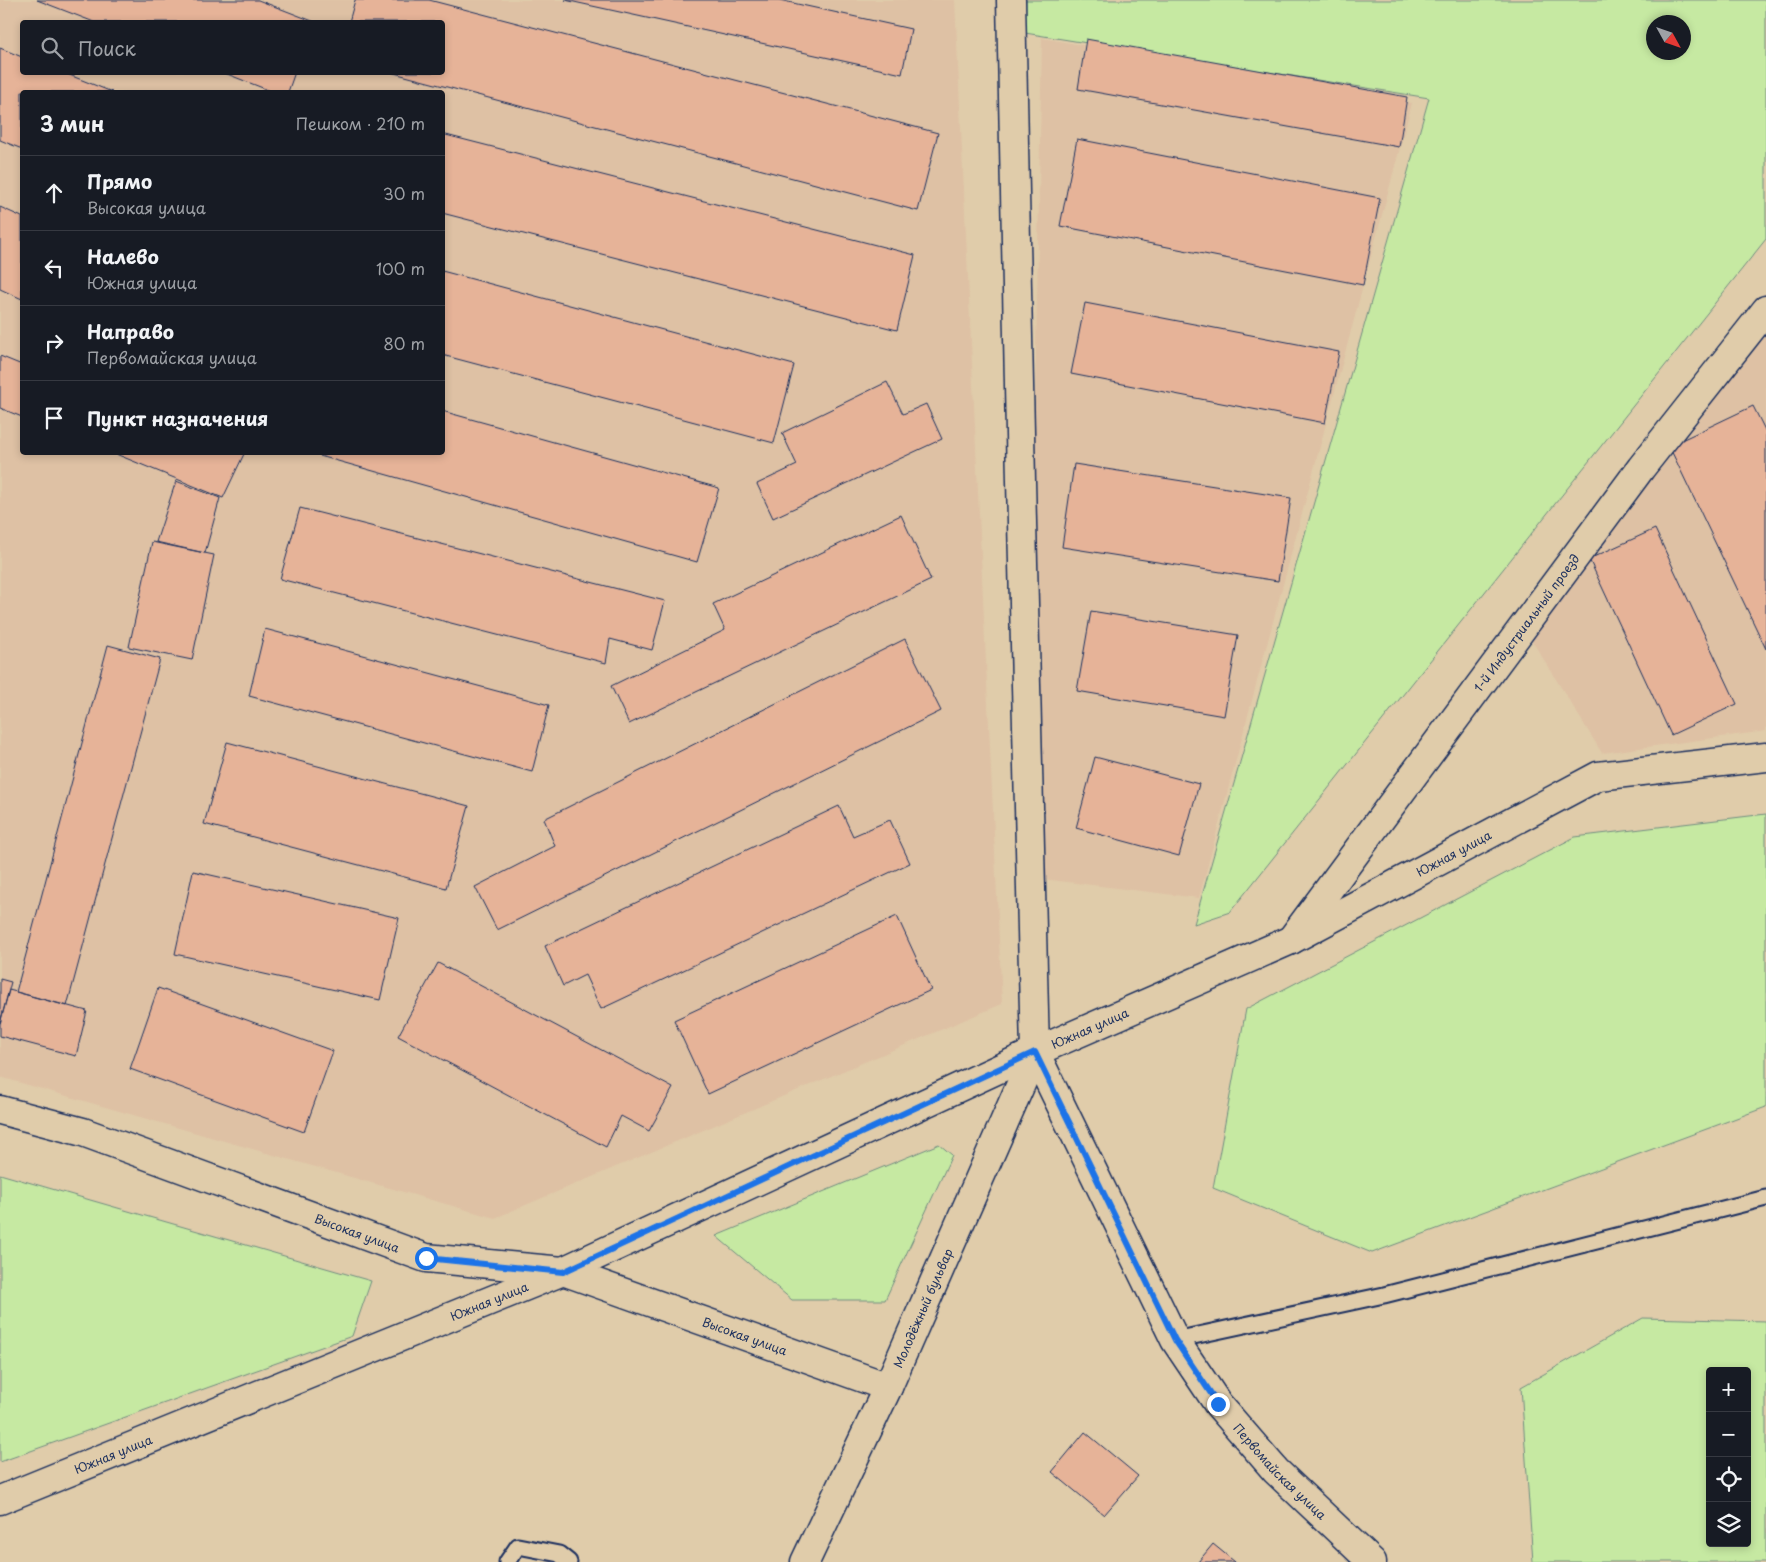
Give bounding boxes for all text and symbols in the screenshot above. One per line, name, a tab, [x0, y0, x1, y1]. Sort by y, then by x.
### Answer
north arrow	[1646, 15, 1691, 60]
search box	[20, 20, 445, 75]
icon: search	[38, 34, 66, 62]
text: Поиск	[78, 34, 136, 62]
text: 3 мин	[40, 107, 104, 139]
text: Пешком · 210 m	[296, 111, 425, 135]
text: Прямо	[87, 167, 152, 195]
icon: ahead	[40, 179, 68, 207]
text: 30 m	[383, 181, 425, 205]
text: Высокая улица	[87, 195, 206, 219]
text: Налево	[87, 242, 159, 270]
icon: left	[40, 254, 68, 282]
text: 100 m	[376, 256, 425, 280]
text: Южная улица	[87, 270, 197, 294]
text: Направо	[87, 317, 174, 345]
icon: right	[40, 329, 68, 357]
text: 80 m	[383, 331, 425, 355]
text: Первомайская улица	[87, 345, 257, 369]
icon: arrive	[40, 404, 68, 432]
text: Пункт назначения	[87, 404, 268, 432]
street label: 1-й Индустриальный проезд	[1469, 550, 1583, 695]
street label: Южная улица	[1413, 825, 1495, 880]
street label: Южная улица	[1048, 1003, 1132, 1053]
street label: Высокая улица	[312, 1209, 403, 1257]
street label: Молодёжный бульвар	[889, 1245, 957, 1371]
route start	[415, 1247, 438, 1270]
street label: Южная улица	[447, 1277, 531, 1325]
street label: Высокая улица	[700, 1312, 790, 1360]
map controls	[1706, 1367, 1751, 1547]
button: +	[1706, 1367, 1751, 1412]
route end	[1207, 1393, 1230, 1416]
button: −	[1706, 1412, 1751, 1457]
street label: Первомайская улица	[1229, 1419, 1331, 1524]
street label: Южная улица	[71, 1430, 155, 1478]
button: locate	[1706, 1457, 1751, 1502]
button: layers	[1706, 1502, 1751, 1547]

